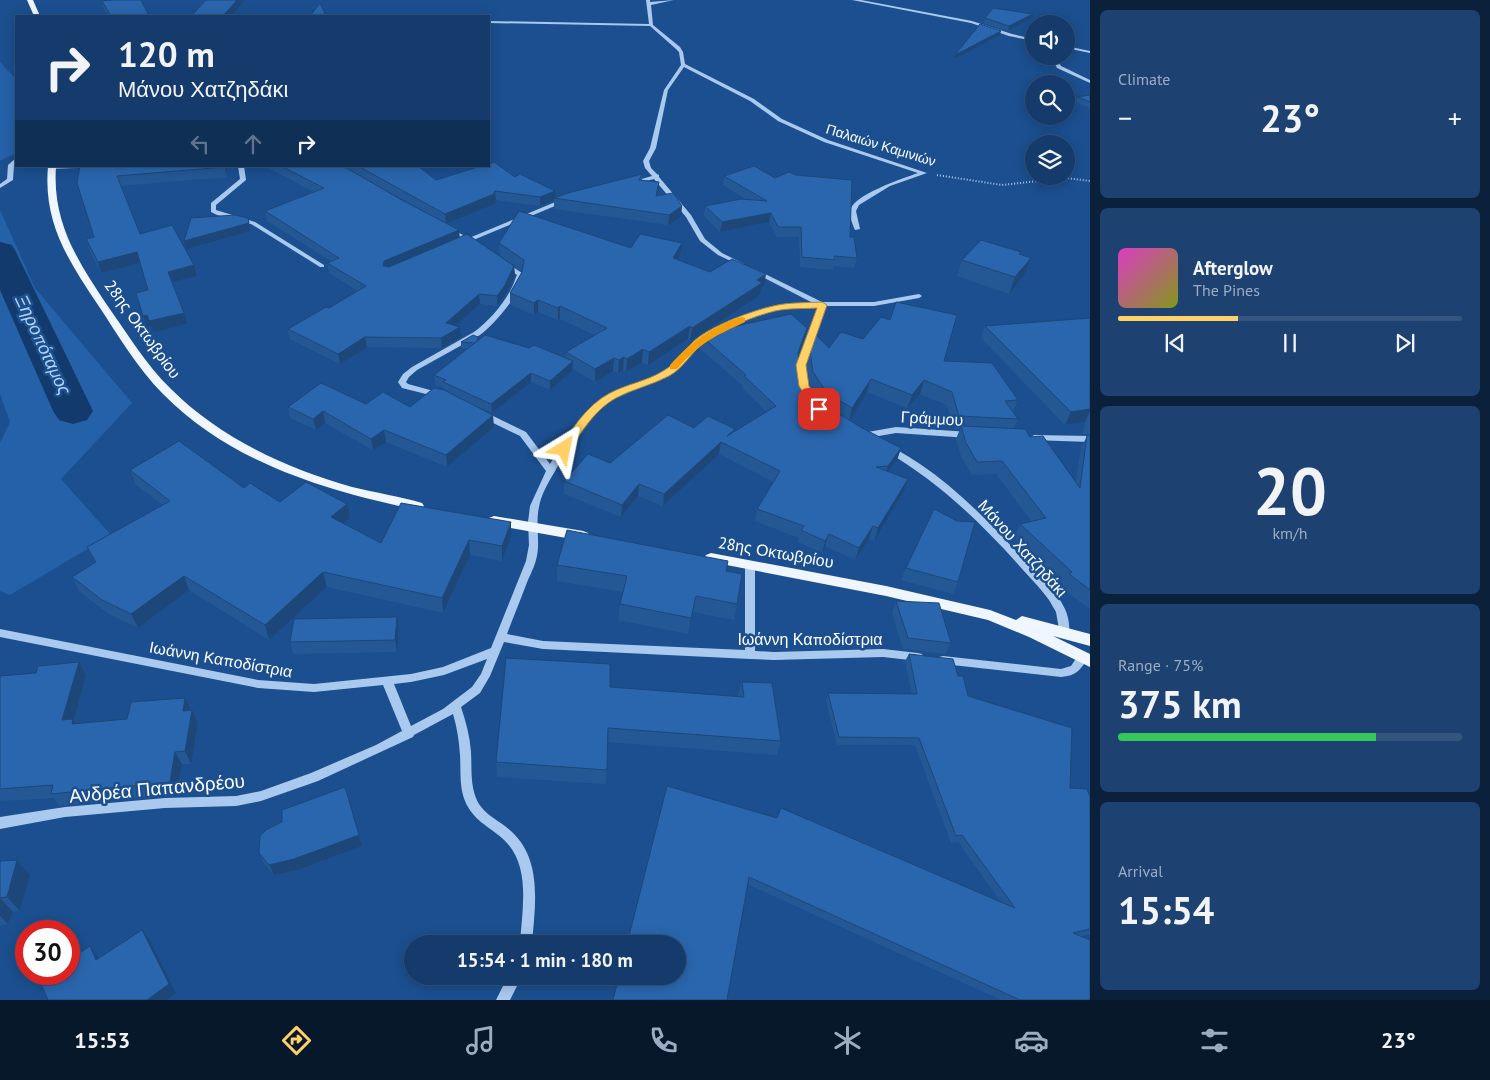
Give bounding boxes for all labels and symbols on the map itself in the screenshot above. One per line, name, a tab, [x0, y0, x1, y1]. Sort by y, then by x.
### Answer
street label: Παλαιών Καμινιών	[824, 120, 938, 170]
street label: 28ης Οκτωβρίου	[101, 276, 185, 382]
water label: Ξηροπόταμος	[10, 290, 77, 399]
pin	[798, 388, 840, 430]
street label: Γράμμου	[900, 406, 964, 430]
position arrow	[537, 422, 589, 474]
street label: Μάνου Χατζηδάκι	[974, 495, 1072, 601]
street label: 28ης Οκτωβρίου	[717, 532, 835, 572]
street label: Ιωάννη Καποδίστρια	[737, 629, 883, 649]
street label: Ιωάννη Καποδίστρια	[148, 637, 294, 681]
street label: Ανδρέα Παπανδρέου	[68, 768, 246, 808]
speed limit sign: 30	[15, 920, 80, 985]

